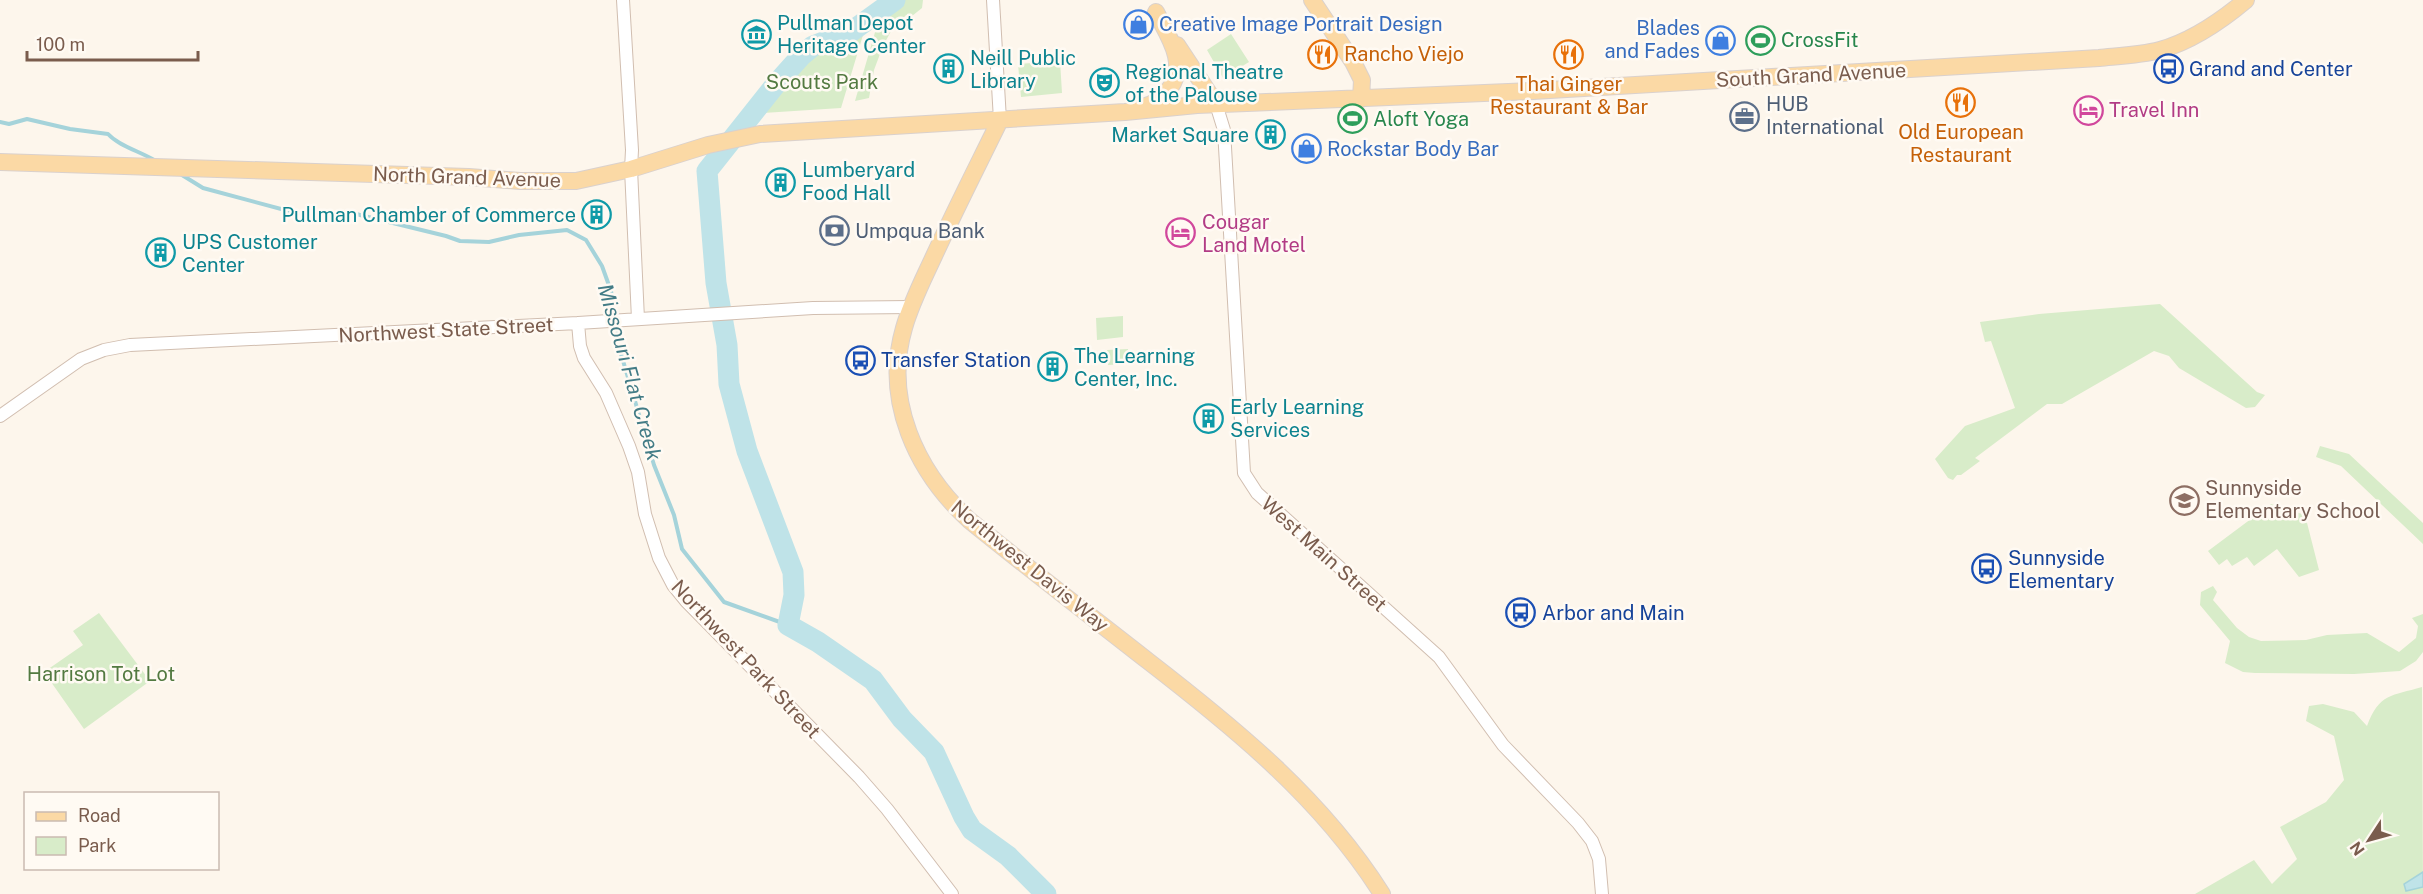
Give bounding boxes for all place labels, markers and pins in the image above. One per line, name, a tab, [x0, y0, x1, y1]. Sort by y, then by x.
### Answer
shop icon: Creative Image Portrait Design	[1122, 8, 1154, 40]
place label: Pullman Depot Heritage Center	[777, 11, 926, 58]
place label: Creative Image Portrait Design	[1159, 12, 1443, 36]
place label: Blades and Fades	[1605, 16, 1700, 63]
museum icon: Pullman Depot Heritage Center	[740, 18, 772, 50]
shop icon: Blades and Fades	[1705, 24, 1737, 56]
sports icon: CrossFit	[1744, 24, 1776, 56]
place label: CrossFit	[1781, 28, 1859, 52]
restaurant icon: Rancho Viejo	[1307, 38, 1339, 70]
restaurant icon: Thai Ginger Restaurant & Bar	[1553, 38, 1585, 70]
place label: Rancho Viejo	[1344, 42, 1464, 66]
place label: Neill Public Library	[970, 46, 1076, 93]
building icon: Neill Public Library	[933, 53, 965, 85]
bus stop icon: Grand and Center	[2152, 53, 2184, 85]
place label: Grand and Center	[2189, 57, 2353, 81]
place label: Regional Theatre of the Palouse	[1125, 60, 1284, 107]
theatre icon: Regional Theatre of the Palouse	[1088, 67, 1120, 99]
place label: Thai Ginger Restaurant & Bar	[1490, 72, 1648, 119]
restaurant icon: Old European Restaurant	[1945, 86, 1977, 118]
place label: HUB International	[1766, 92, 1884, 139]
hotel icon: Travel Inn	[2072, 94, 2104, 126]
place label: Travel Inn	[2109, 98, 2199, 122]
office icon: HUB International	[1729, 100, 1761, 132]
sports icon: Aloft Yoga	[1336, 103, 1368, 135]
place label: Aloft Yoga	[1373, 107, 1469, 131]
building icon: Market Square	[1254, 119, 1286, 151]
place label: Old European Restaurant	[1898, 120, 2024, 167]
place label: Market Square	[1111, 123, 1249, 147]
shop icon: Rockstar Body Bar	[1290, 133, 1322, 165]
place label: Rockstar Body Bar	[1327, 137, 1499, 161]
place label: Lumberyard Food Hall	[802, 158, 915, 205]
building icon: Lumberyard Food Hall	[765, 166, 797, 198]
building icon: Pullman Chamber of Commerce	[581, 199, 613, 231]
place label: Pullman Chamber of Commerce	[281, 203, 576, 227]
place label: Cougar Land Motel	[1202, 210, 1306, 257]
bank icon: Umpqua Bank	[818, 215, 850, 247]
hotel icon: Cougar Land Motel	[1165, 217, 1197, 249]
place label: Umpqua Bank	[855, 219, 985, 243]
place label: UPS Customer Center	[182, 230, 318, 277]
building icon: UPS Customer Center	[145, 237, 177, 269]
bus stop icon: Transfer Station	[844, 344, 876, 376]
place label: The Learning Center, Inc.	[1074, 344, 1195, 391]
place label: Transfer Station	[881, 348, 1031, 372]
building icon: The Learning Center, Inc.	[1037, 351, 1069, 383]
place label: Early Learning Services	[1230, 395, 1364, 442]
building icon: Early Learning Services	[1193, 403, 1225, 435]
place label: Sunnyside Elementary School	[2205, 476, 2380, 523]
school or university icon: Sunnyside Elementary School	[2168, 484, 2200, 516]
place label: Sunnyside Elementary	[2008, 546, 2115, 593]
bus stop icon: Sunnyside Elementary	[1971, 553, 2003, 585]
bus stop icon: Arbor and Main	[1505, 597, 1537, 629]
place label: Arbor and Main	[1542, 601, 1685, 625]

